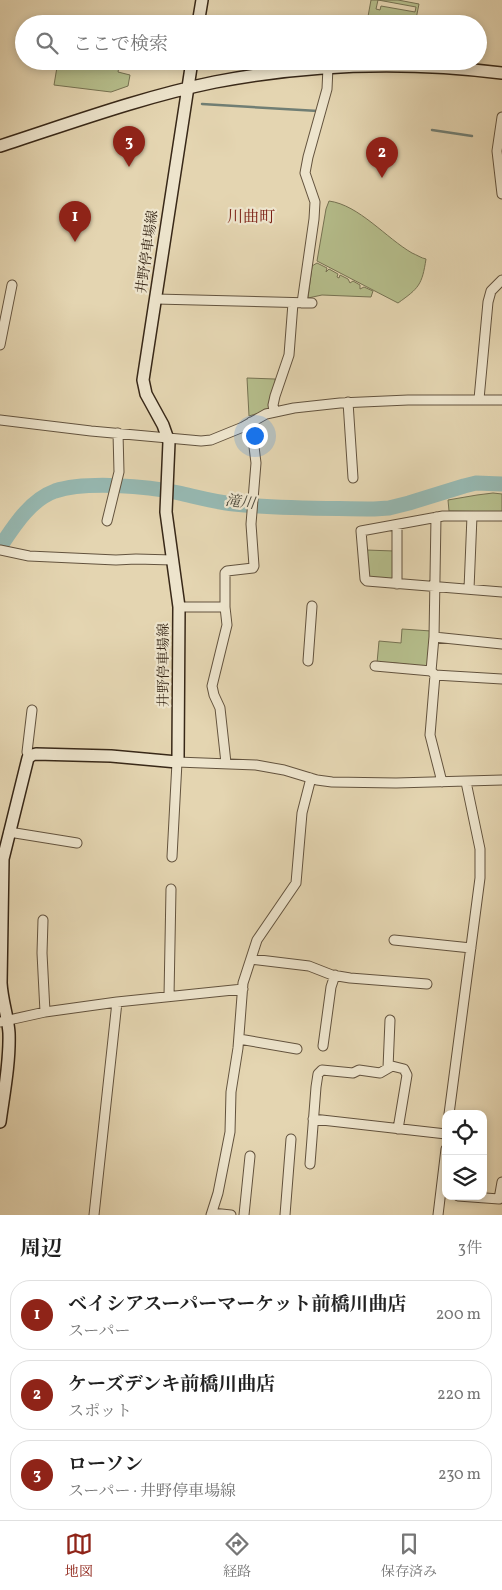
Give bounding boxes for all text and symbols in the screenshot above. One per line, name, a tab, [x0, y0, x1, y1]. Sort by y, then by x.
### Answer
search box	[15, 15, 487, 70]
icon: search	[33, 29, 61, 57]
text: ここで検索	[73, 32, 168, 58]
pin: 3	[113, 126, 145, 167]
pin: 2	[366, 137, 398, 178]
pin: 1	[59, 201, 91, 242]
district label: 川曲町	[227, 207, 275, 229]
street label: 井野停車場線	[133, 209, 163, 295]
your location	[242, 423, 268, 449]
water label: 滝川	[224, 491, 258, 515]
street label: 井野停車場線	[155, 623, 174, 707]
map controls	[442, 1110, 487, 1200]
button: locate	[442, 1110, 487, 1155]
button: layers	[442, 1155, 487, 1200]
text: 周辺	[20, 1235, 62, 1264]
text: 3件	[458, 1238, 482, 1260]
text: ベイシアスーパーマーケット前橋川曲店	[68, 1292, 406, 1318]
text: 1	[34, 1304, 40, 1326]
text: 200 m	[436, 1304, 481, 1326]
text: スーパー	[68, 1321, 130, 1343]
text: ケーズデンキ前橋川曲店	[68, 1372, 275, 1398]
text: 2	[33, 1384, 41, 1406]
text: 220 m	[437, 1384, 481, 1406]
text: スポット	[68, 1401, 132, 1423]
text: ローソン	[68, 1452, 143, 1478]
text: 3	[33, 1464, 41, 1486]
text: 230 m	[438, 1464, 481, 1486]
text: スーパー · 井野停車場線	[68, 1481, 236, 1503]
tab: 地図	[65, 1530, 93, 1582]
tab: 経路	[223, 1530, 251, 1582]
tab: 保存済み	[381, 1530, 437, 1582]

